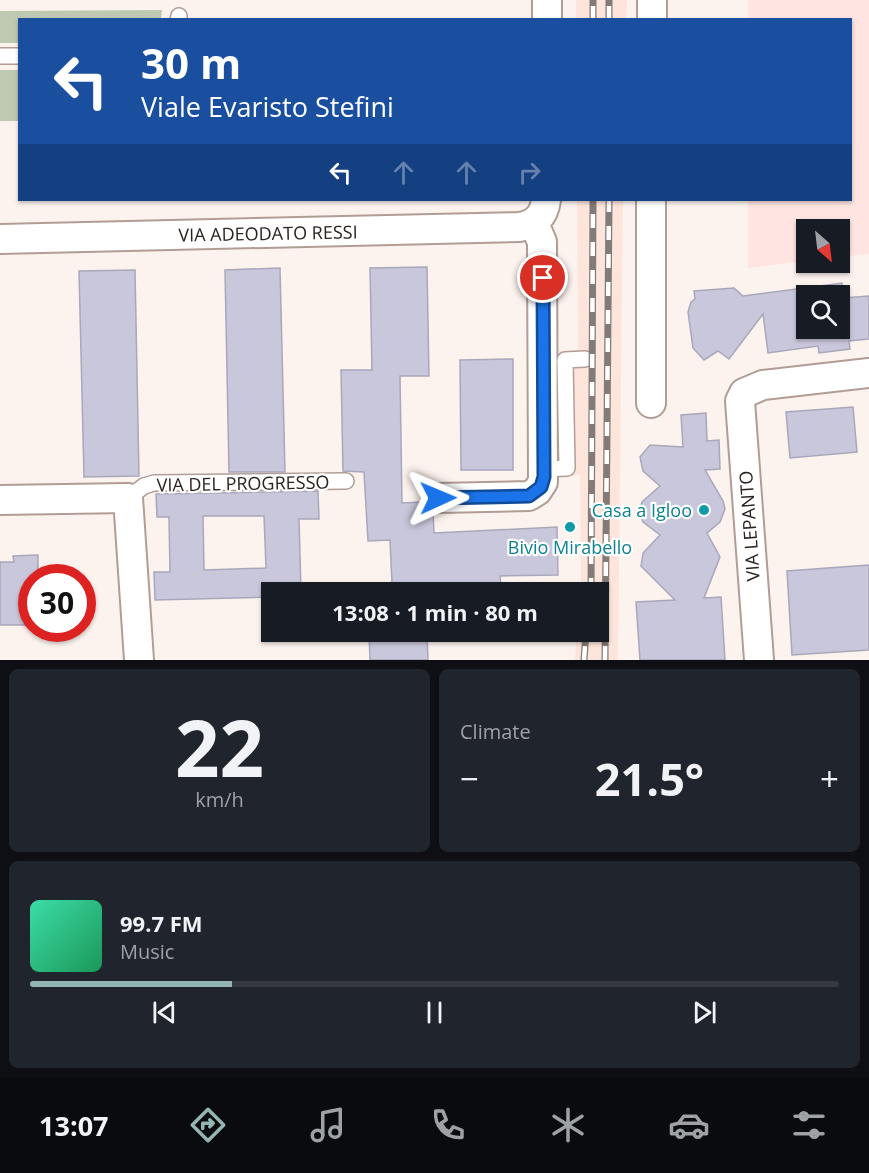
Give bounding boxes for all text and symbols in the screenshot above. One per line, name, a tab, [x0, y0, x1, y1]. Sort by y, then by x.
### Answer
text: 30 m	[141, 34, 241, 91]
icon: left	[42, 42, 120, 120]
text: Viale Evaristo Stefini	[141, 88, 394, 125]
icon: left	[324, 156, 357, 189]
icon: ahead	[387, 156, 420, 189]
icon: ahead	[450, 156, 483, 189]
icon: right	[513, 156, 546, 189]
street label: VIA ADEODATO RESSI	[178, 219, 358, 247]
north arrow	[796, 219, 850, 273]
map controls	[796, 219, 850, 339]
pin	[517, 252, 568, 303]
icon: arrive	[526, 261, 559, 294]
button: search	[796, 285, 850, 339]
position arrow	[406, 466, 470, 530]
street label: VIA DEL PROGRESSO	[156, 469, 330, 497]
street label: VIA LEPANTO	[733, 470, 765, 582]
place label: Casa a Igloo	[592, 498, 692, 522]
marker: Casa a Igloo	[697, 503, 711, 517]
marker: Bivio Mirabello	[563, 520, 577, 534]
place label: Bivio Mirabello	[508, 535, 632, 559]
speed limit sign: 30	[18, 564, 96, 642]
text: 13:08 · 1 min · 80 m	[332, 597, 538, 627]
text: 22	[175, 694, 264, 800]
text: Climate	[460, 718, 531, 745]
text: 21.5°	[595, 748, 704, 809]
text: −	[460, 756, 479, 801]
text: +	[820, 756, 839, 801]
text: km/h	[195, 786, 244, 813]
text: 99.7 FM	[120, 908, 203, 938]
text: Music	[120, 938, 174, 965]
icon: previous	[148, 996, 181, 1029]
icon: pause	[418, 996, 451, 1029]
icon: next	[688, 996, 721, 1029]
icon: directions	[187, 1104, 229, 1146]
icon: music	[307, 1104, 349, 1146]
icon: phone	[427, 1104, 469, 1146]
icon: climate	[547, 1104, 589, 1146]
icon: car	[668, 1104, 710, 1146]
icon: filters	[788, 1104, 830, 1146]
text: 13:07	[39, 1107, 109, 1144]

